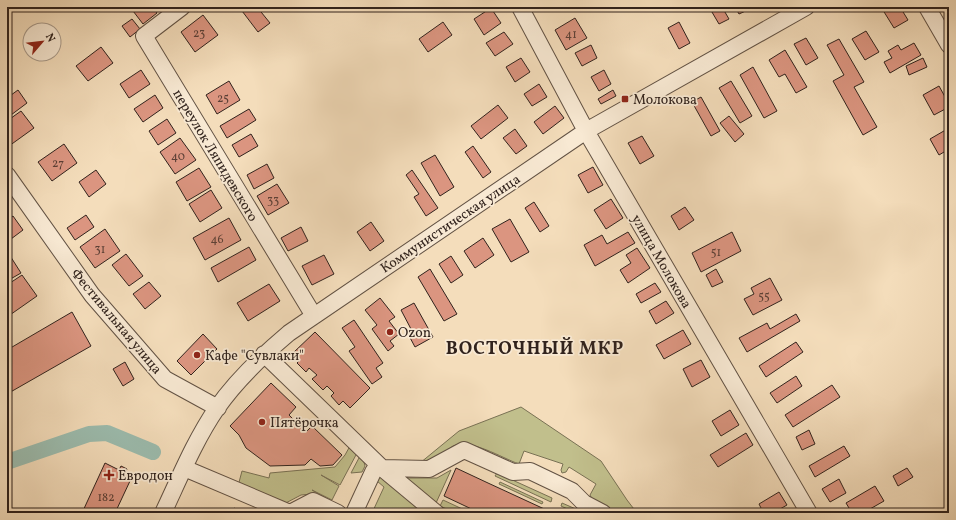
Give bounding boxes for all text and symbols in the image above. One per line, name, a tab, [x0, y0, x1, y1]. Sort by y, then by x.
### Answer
north arrow	[22, 22, 62, 62]
house number: 23	[193, 26, 205, 42]
house number: 41	[565, 27, 577, 43]
text: N	[41, 31, 58, 45]
street label: переулок Ляпидевского	[168, 86, 262, 226]
house number: 25	[217, 91, 229, 107]
place label: Молокова	[633, 91, 697, 110]
marker: Молокова	[620, 94, 630, 104]
house number: 40	[171, 149, 185, 165]
house number: 27	[52, 156, 64, 172]
street label: Коммунистическая улица	[377, 170, 525, 278]
house number: 33	[267, 193, 279, 209]
street label: улица Молокова	[626, 211, 695, 312]
house number: 46	[210, 232, 224, 248]
house number: 31	[95, 242, 105, 258]
house number: 51	[711, 245, 721, 261]
street label: Фестивальная улица	[66, 265, 166, 379]
house number: 55	[758, 289, 770, 305]
place label: Ozon	[398, 324, 431, 343]
marker: Ozon	[385, 327, 395, 337]
district label: ВОСТОЧНЫЙ МКР	[446, 336, 624, 362]
place label: Кафе "Сувлаки"	[205, 347, 304, 366]
marker: Кафе "Сувлаки"	[192, 350, 202, 360]
place label: Пятёрочка	[270, 414, 339, 433]
marker: Пятёрочка	[257, 417, 267, 427]
place label: Евродон	[118, 467, 173, 486]
marker: Евродон	[103, 469, 115, 481]
house number: 182	[97, 490, 115, 506]

